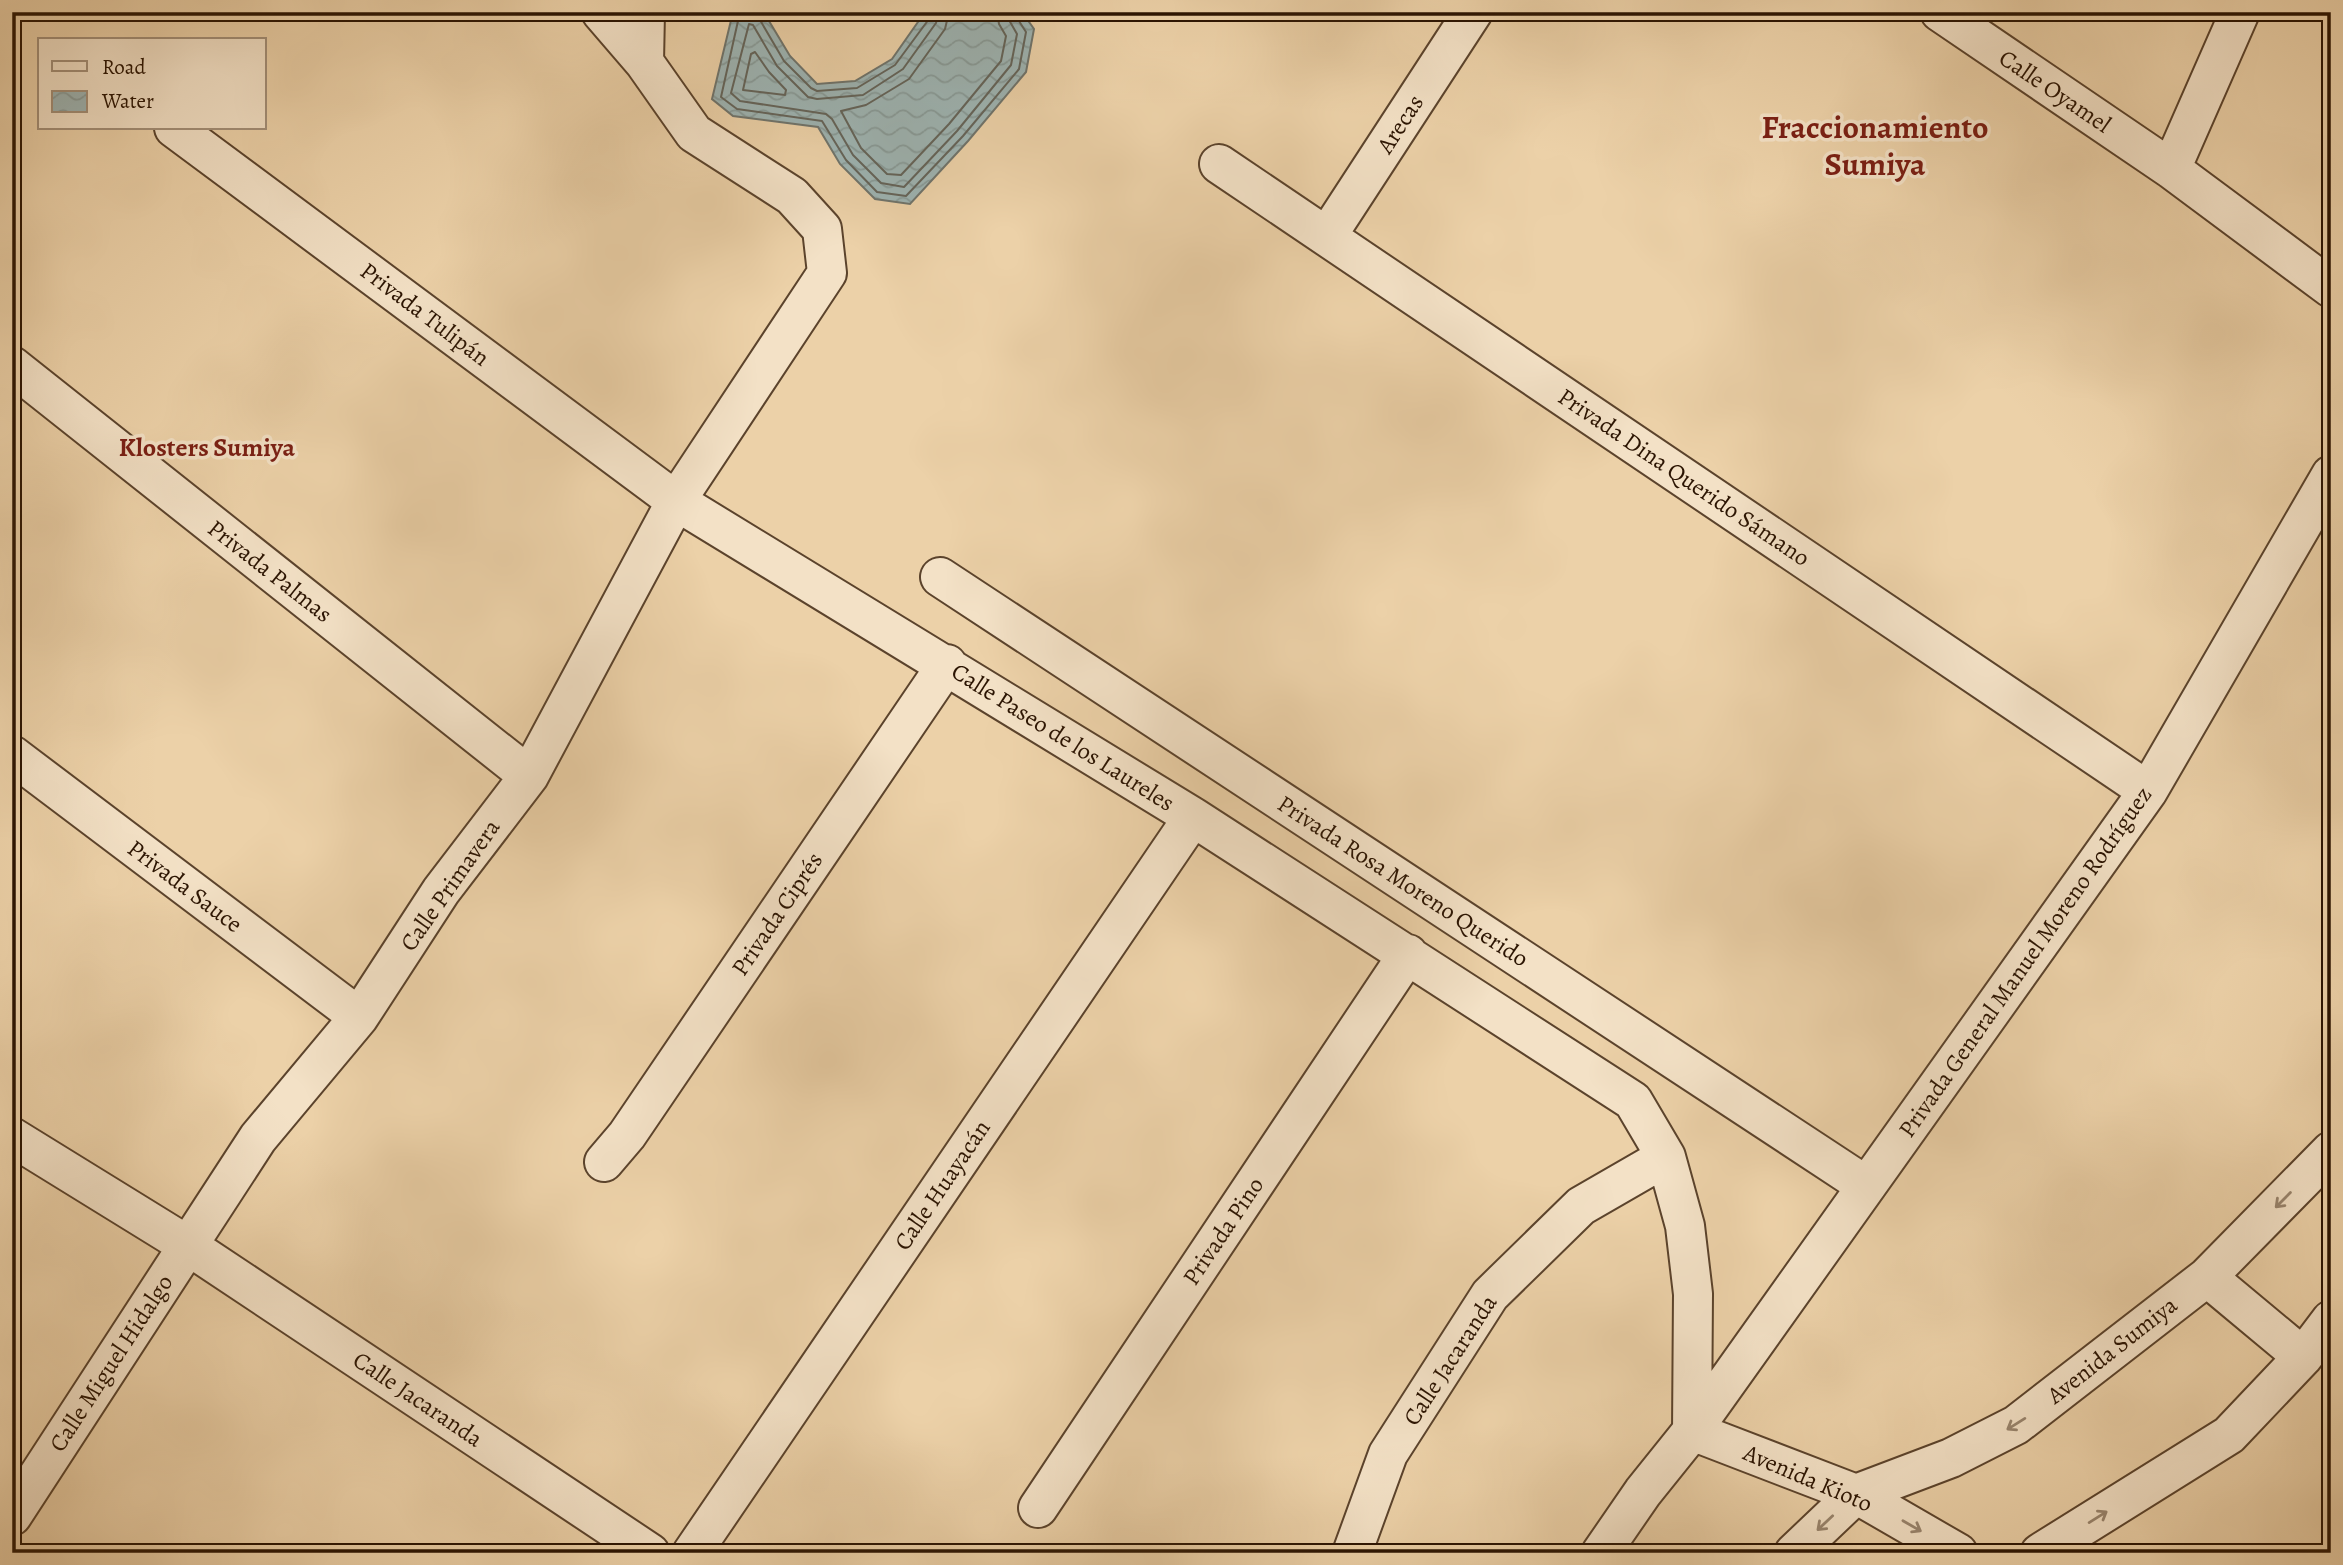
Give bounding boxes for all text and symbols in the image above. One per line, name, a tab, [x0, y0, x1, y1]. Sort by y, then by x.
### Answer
legend	[38, 38, 266, 130]
street label: Calle Oyamel	[1993, 42, 2117, 140]
text: Road	[102, 53, 146, 81]
text: Water	[101, 87, 154, 115]
street label: Arecas	[1369, 88, 1431, 160]
district label: Fraccionamiento Sumiya	[1761, 105, 1989, 186]
street label: Privada Tulipán	[354, 255, 496, 373]
street label: Privada Dina Querido Sámano	[1552, 381, 1816, 574]
district label: Klosters Sumiya	[119, 430, 296, 465]
street label: Privada Palmas	[201, 512, 339, 630]
street label: Calle Paseo de los Laureles	[945, 655, 1181, 819]
street label: Privada General Manuel Moreno Rodríguez	[1891, 780, 2159, 1144]
street label: Privada Rosa Moreno Querido	[1271, 788, 1535, 974]
street label: Calle Primavera	[393, 812, 508, 957]
street label: Privada Sauce	[121, 832, 249, 940]
street label: Privada Ciprés	[724, 846, 830, 982]
street label: Calle Huayacán	[887, 1113, 997, 1257]
street label: Privada Pino	[1175, 1171, 1271, 1291]
one-way arrow	[2274, 1191, 2291, 1208]
street label: Calle Miguel Hidalgo	[42, 1268, 180, 1458]
street label: Calle Jacaranda	[1396, 1288, 1505, 1432]
street label: Avenida Sumiya	[2039, 1288, 2184, 1412]
street label: Calle Jacaranda	[347, 1344, 490, 1455]
one-way arrow	[2006, 1418, 2026, 1432]
street label: Avenida Kioto	[1738, 1436, 1877, 1520]
one-way arrow	[2087, 1509, 2107, 1523]
one-way arrow	[1817, 1515, 1834, 1532]
one-way arrow	[1901, 1519, 1921, 1533]

